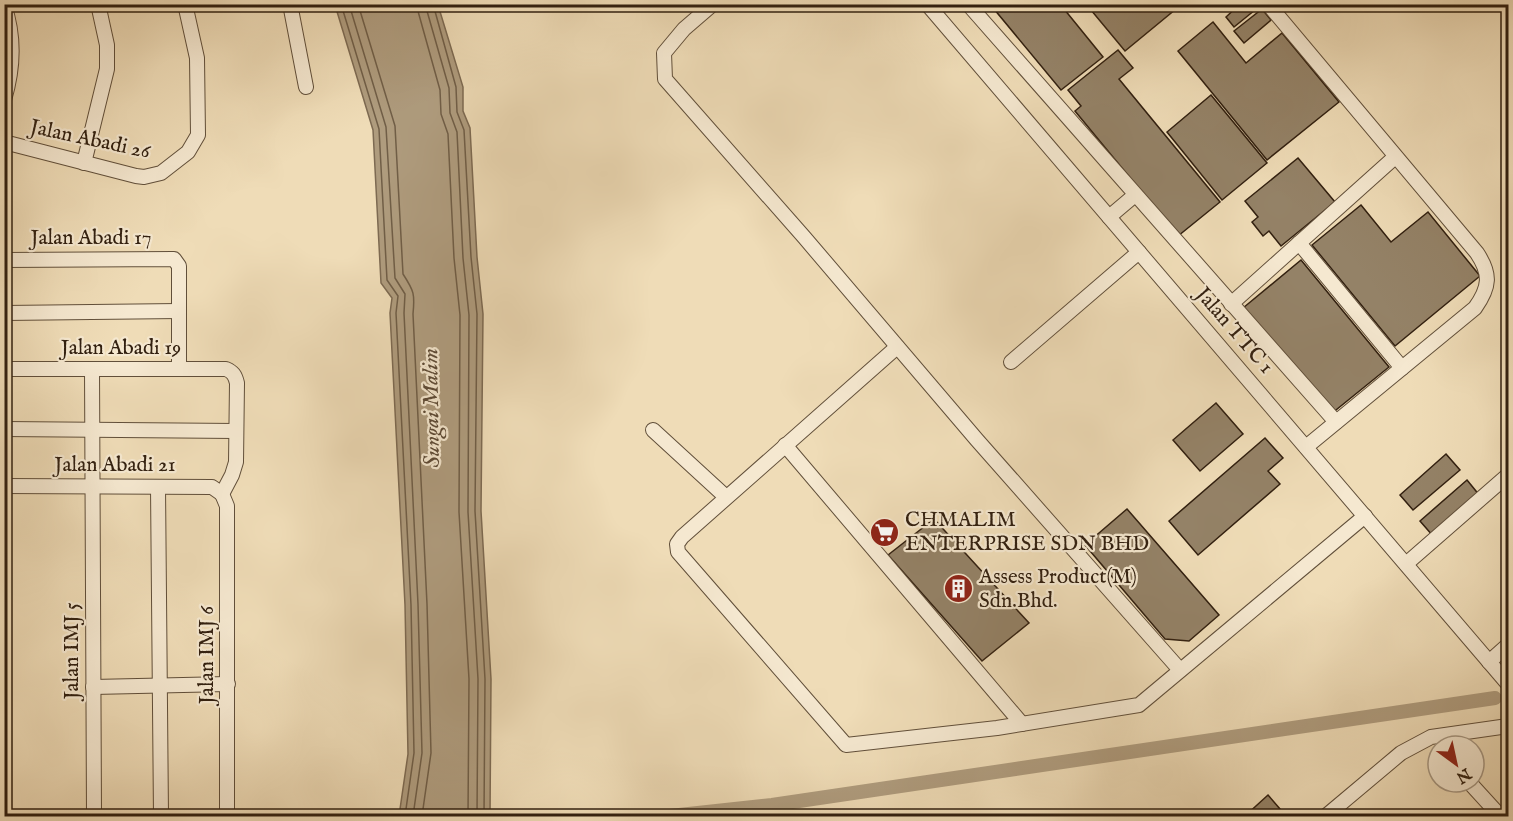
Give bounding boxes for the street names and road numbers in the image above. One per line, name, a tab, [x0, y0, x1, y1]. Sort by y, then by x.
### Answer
street label: Jalan Abadi 26	[25, 114, 154, 166]
street label: Jalan Abadi 17	[28, 225, 152, 252]
street label: Jalan TTC 1	[1188, 281, 1279, 380]
street label: Jalan Abadi 19	[59, 335, 181, 362]
street label: Jalan Abadi 21	[52, 452, 176, 479]
street label: Jalan IMJ 5	[59, 602, 86, 702]
street label: Jalan IMJ 6	[194, 605, 221, 706]

